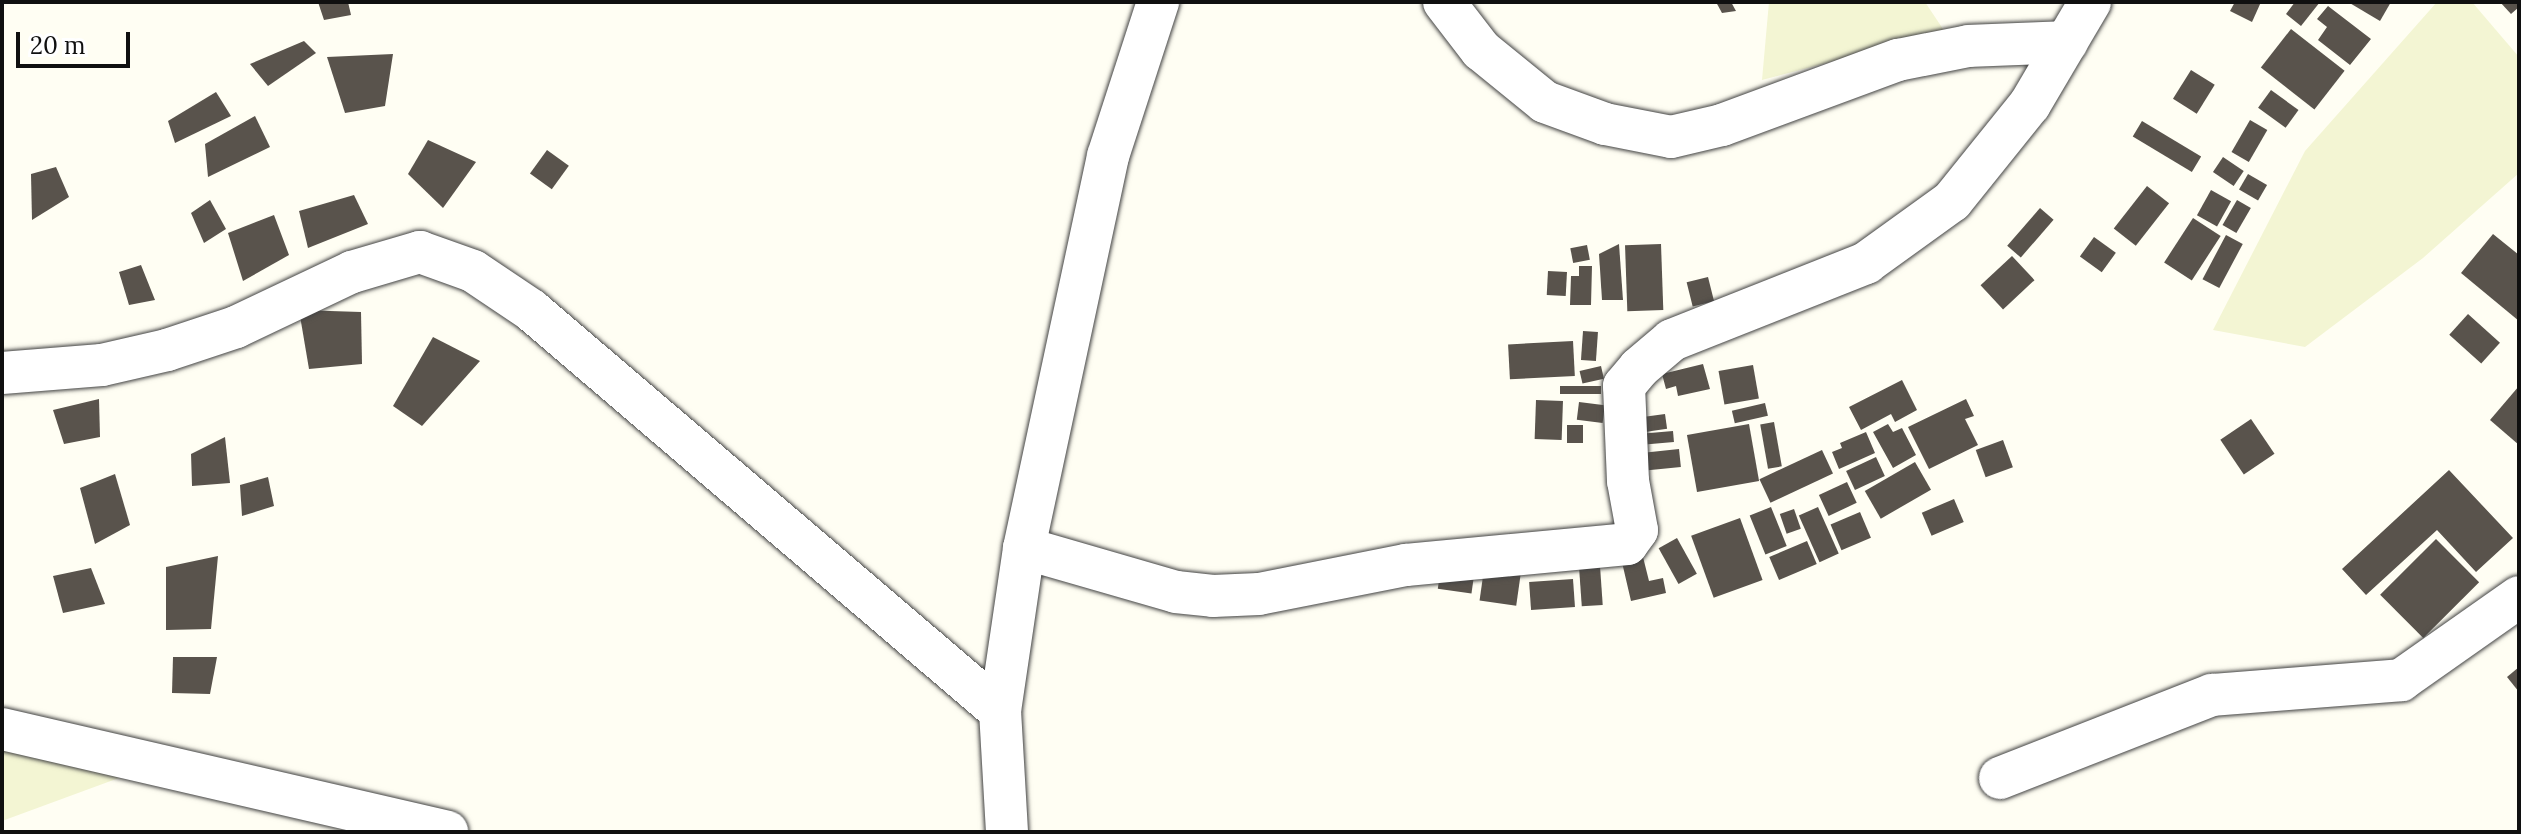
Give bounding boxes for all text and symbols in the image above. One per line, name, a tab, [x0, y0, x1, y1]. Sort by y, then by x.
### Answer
scale bar	[20, 16, 134, 66]
text: 20 m	[30, 30, 86, 61]

